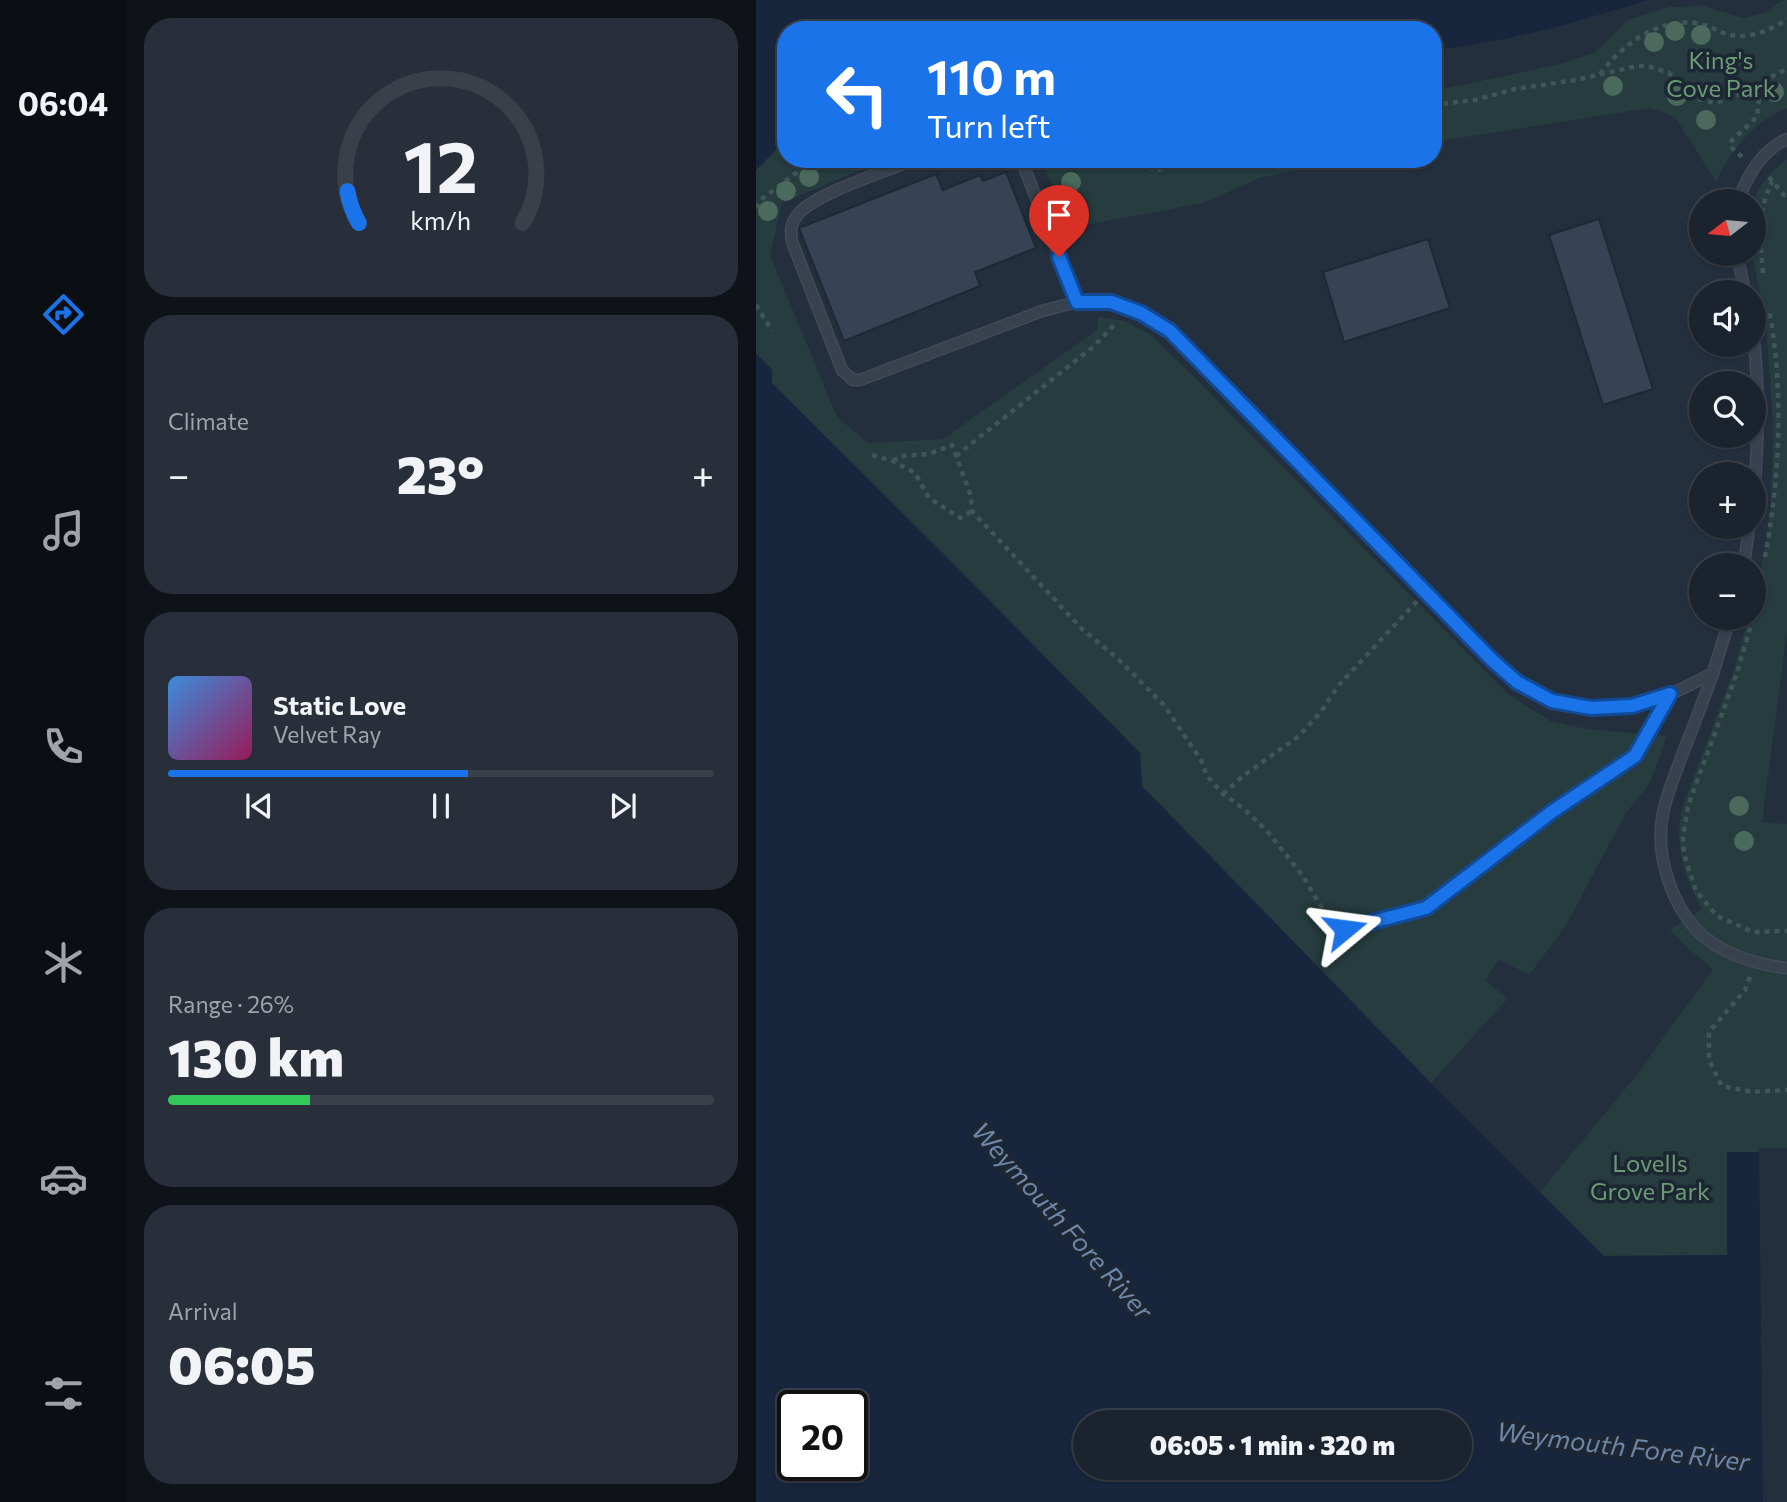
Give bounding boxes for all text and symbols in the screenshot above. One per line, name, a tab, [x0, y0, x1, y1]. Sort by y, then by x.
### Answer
text: 110 m	[927, 45, 1056, 105]
park label: King's Cove Park	[1666, 45, 1776, 102]
icon: left	[812, 49, 903, 140]
text: 06:04	[18, 83, 108, 123]
text: Turn left	[927, 105, 1051, 145]
text: 12	[404, 120, 478, 209]
pin	[1029, 185, 1089, 257]
north arrow	[1689, 189, 1766, 266]
map controls	[1689, 189, 1766, 630]
icon: arrive	[1040, 196, 1078, 234]
text: km/h	[411, 205, 471, 235]
button: sound	[1689, 280, 1766, 357]
icon: directions	[39, 290, 88, 339]
button: search	[1689, 371, 1766, 448]
text: Climate	[168, 407, 249, 435]
text: 23°	[397, 441, 484, 505]
text: −	[168, 450, 190, 497]
text: +	[692, 450, 714, 497]
button: +	[1689, 462, 1766, 539]
icon: music	[39, 506, 88, 555]
button: −	[1689, 553, 1766, 630]
text: Static Love	[273, 689, 406, 720]
text: Velvet Ray	[273, 720, 381, 748]
icon: phone	[39, 722, 88, 771]
icon: previous	[240, 787, 278, 825]
icon: pause	[422, 787, 460, 825]
icon: next	[604, 787, 642, 825]
position arrow	[1308, 892, 1382, 966]
icon: climate	[39, 938, 88, 987]
text: Range · 26%	[168, 990, 294, 1018]
text: 130 km	[168, 1024, 344, 1088]
water label: Weymouth Fore River	[966, 1115, 1161, 1326]
park label: Lovells Grove Park	[1590, 1148, 1710, 1205]
icon: car	[39, 1154, 88, 1203]
text: Arrival	[168, 1297, 238, 1325]
text: 06:05	[168, 1331, 315, 1395]
icon: filters	[39, 1369, 88, 1418]
speed limit sign: 20	[777, 1390, 868, 1481]
water label: Weymouth Fore River	[1495, 1415, 1753, 1477]
text: 06:05 · 1 min · 320 m	[1150, 1429, 1395, 1460]

